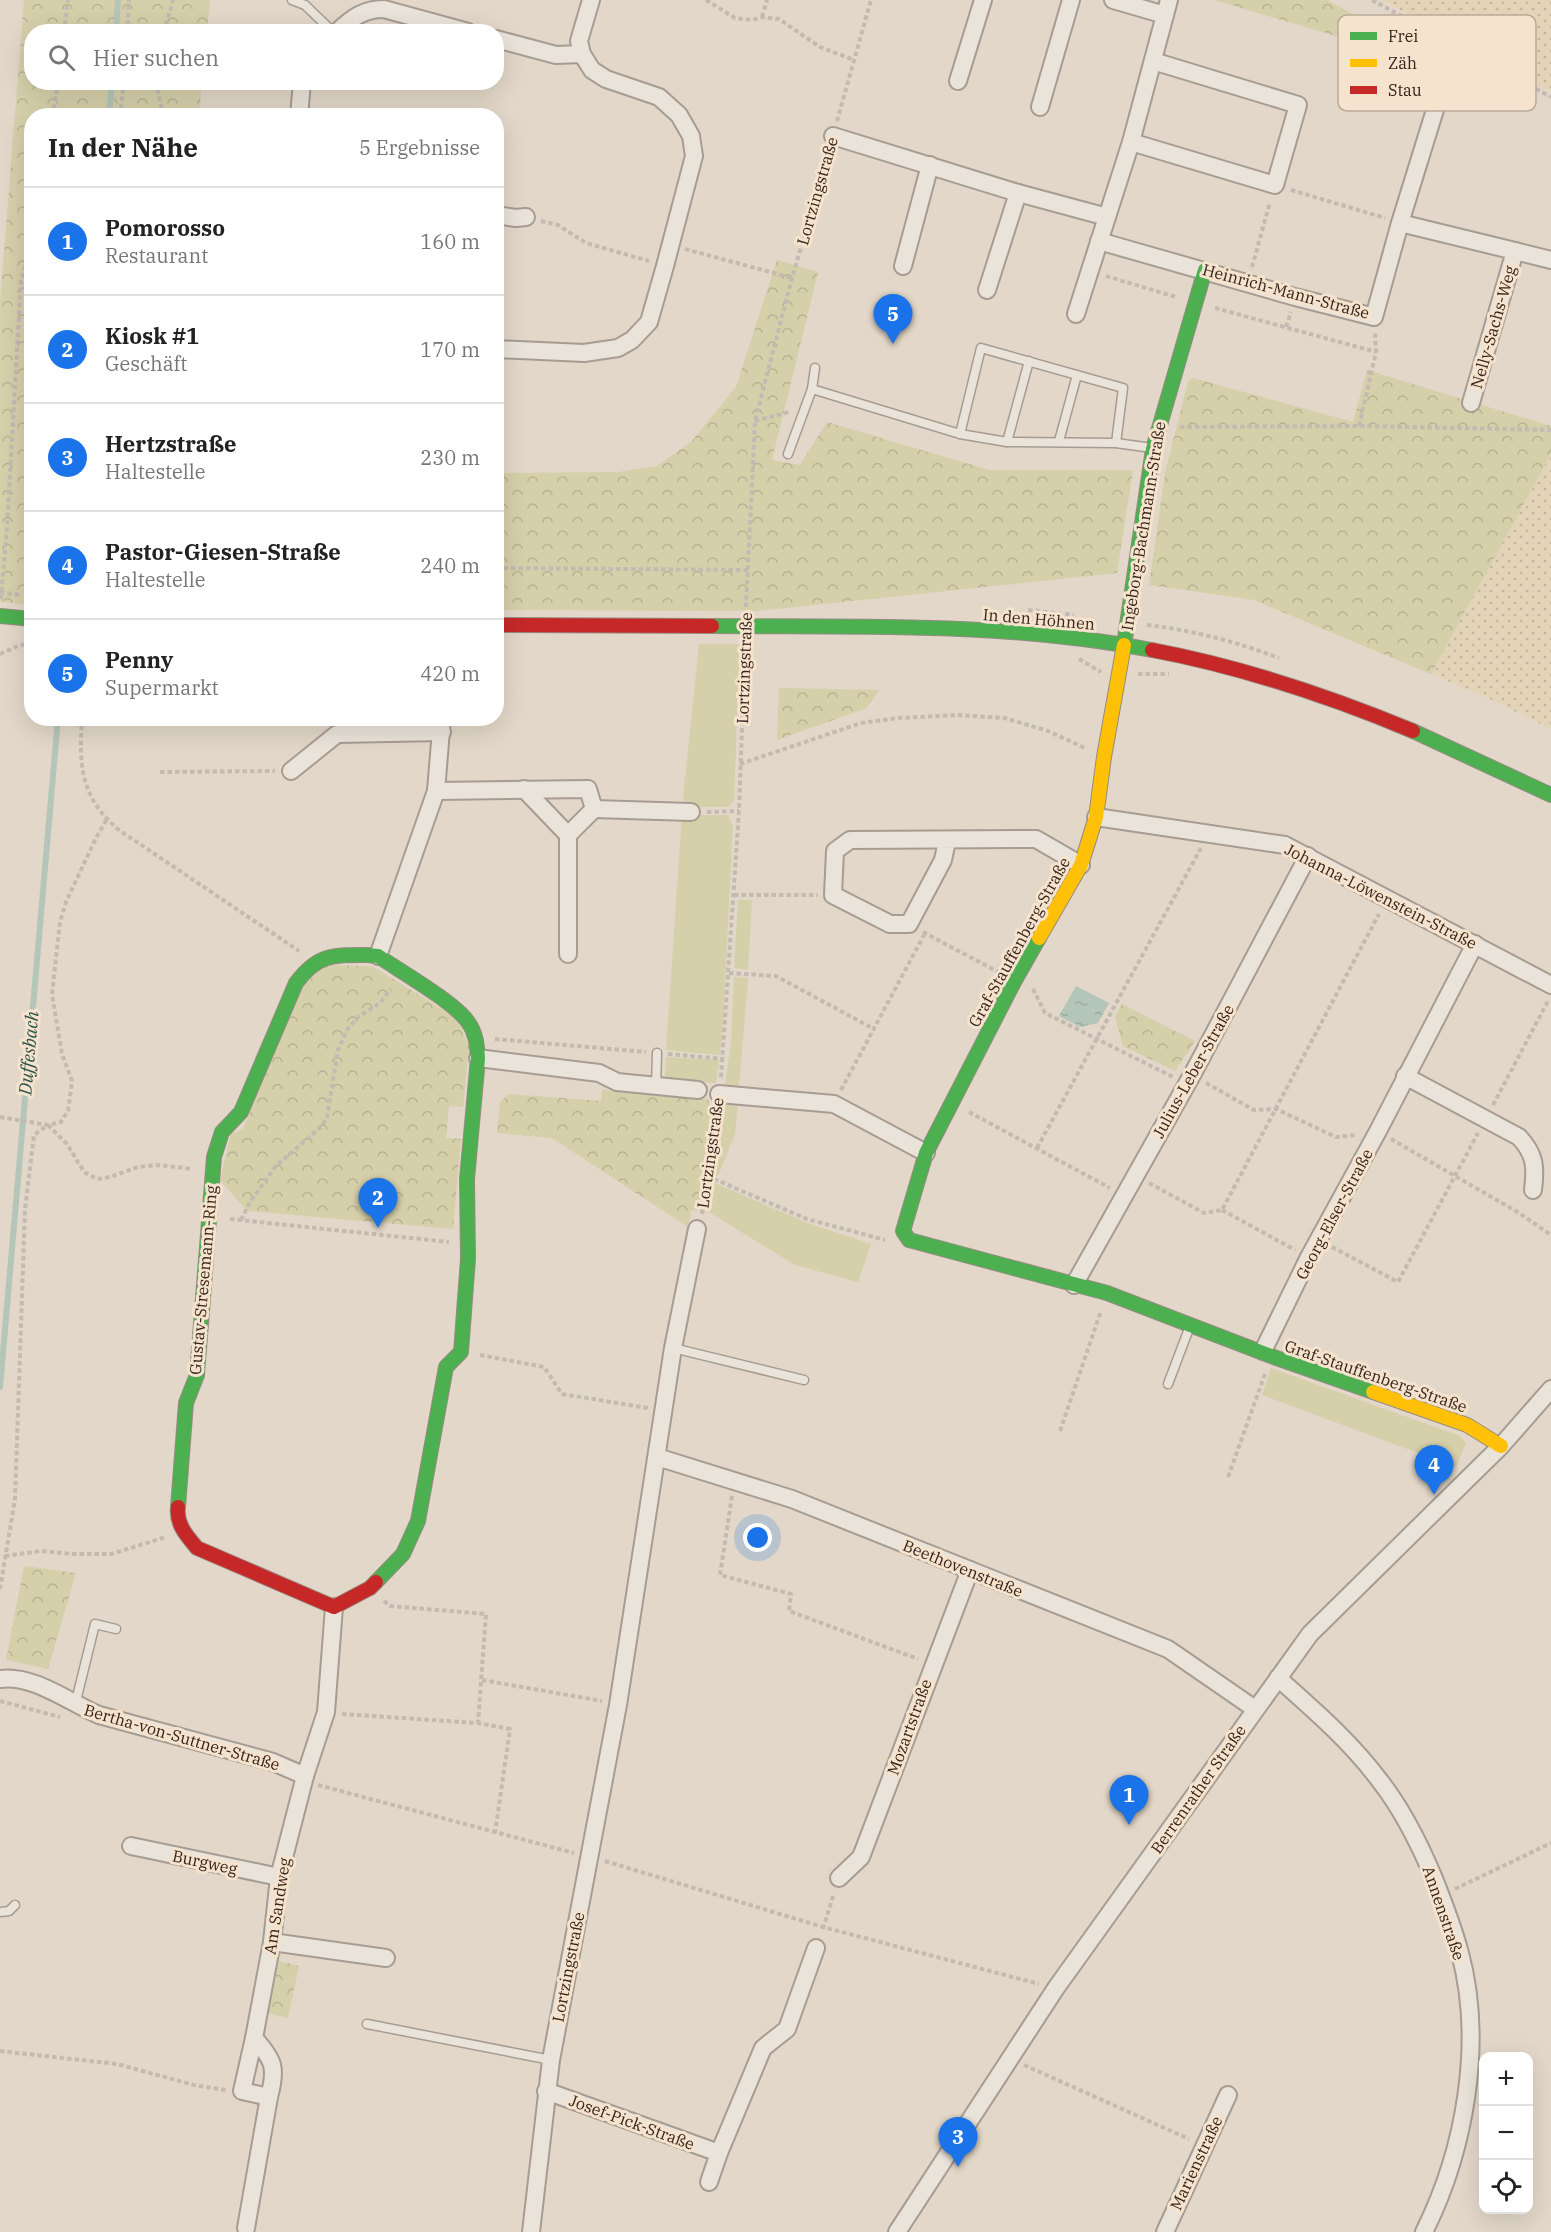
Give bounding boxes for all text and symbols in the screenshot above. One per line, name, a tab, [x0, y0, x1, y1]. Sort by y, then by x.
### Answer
legend	[1338, 15, 1536, 111]
search box	[24, 24, 504, 90]
text: Frei	[1388, 26, 1418, 46]
icon: search	[45, 41, 78, 74]
text: Hier suchen	[93, 43, 219, 72]
text: Zäh	[1388, 53, 1417, 73]
text: Stau	[1388, 80, 1422, 100]
text: In der Nähe	[48, 130, 198, 164]
text: 5 Ergebnisse	[359, 134, 480, 161]
street label: Lortzingstraße	[792, 135, 842, 247]
text: Pomorosso	[105, 213, 225, 242]
text: 1	[62, 228, 74, 255]
text: 160 m	[420, 228, 480, 255]
text: Restaurant	[105, 242, 208, 269]
street label: Heinrich-Mann-Straße	[1200, 259, 1372, 323]
street label: Nelly-Sachs-Weg	[1466, 263, 1520, 391]
pin: 5	[874, 294, 912, 344]
text: Kiosk #1	[105, 321, 199, 350]
text: 2	[62, 336, 74, 363]
text: 170 m	[420, 336, 480, 363]
text: Geschäft	[105, 350, 187, 377]
street label: Ingeborg-Bachmann-Straße	[1117, 420, 1169, 632]
text: Hertzstraße	[105, 429, 237, 458]
text: 3	[62, 444, 74, 471]
text: 230 m	[420, 444, 480, 471]
text: Haltestelle	[105, 458, 206, 485]
text: Pastor-Giesen-Straße	[105, 537, 341, 566]
text: 4	[62, 552, 74, 579]
text: 240 m	[420, 552, 480, 579]
text: Haltestelle	[105, 566, 206, 593]
street label: In den Höhnen	[982, 604, 1096, 634]
street label: Lortzingstraße	[732, 612, 756, 724]
text: Penny	[105, 645, 173, 674]
text: 5	[62, 660, 74, 687]
text: 420 m	[420, 660, 480, 687]
text: Supermarkt	[105, 674, 219, 701]
street label: Johanna-Löwenstein-Straße	[1282, 839, 1480, 953]
street label: Graf-Stauffenberg-Straße	[964, 853, 1074, 1031]
street label: Julius-Leber-Straße	[1148, 1001, 1238, 1141]
water label: Duffesbach	[13, 1010, 44, 1097]
street label: Lortzingstraße	[692, 1096, 728, 1210]
street label: Georg-Elser-Straße	[1291, 1145, 1377, 1283]
pin: 2	[358, 1178, 398, 1228]
street label: Gustav-Stresemann-Ring	[185, 1184, 221, 1376]
street label: Graf-Stauffenberg-Straße	[1282, 1335, 1470, 1417]
pin: 4	[1414, 1446, 1454, 1495]
your location	[743, 1523, 772, 1552]
street label: Beethovenstraße	[900, 1535, 1026, 1601]
street label: Mozartstraße	[882, 1676, 936, 1778]
street label: Bertha-von-Suttner-Straße	[82, 1699, 282, 1775]
street label: Berrenrather Straße	[1146, 1721, 1250, 1857]
pin: 1	[1110, 1776, 1148, 1825]
street label: Burgweg	[171, 1845, 240, 1879]
street label: Am Sandweg	[259, 1856, 295, 1956]
street label: Annenstraße	[1419, 1863, 1469, 1963]
street label: Lortzingstraße	[548, 1910, 588, 2024]
map controls	[1479, 2052, 1533, 2214]
button: +	[1479, 2052, 1533, 2106]
street label: Josef-Pick-Straße	[567, 2090, 697, 2154]
button: −	[1479, 2106, 1533, 2160]
street label: Marienstraße	[1165, 2113, 1227, 2213]
pin: 3	[938, 2118, 978, 2167]
button: locate	[1479, 2160, 1533, 2214]

